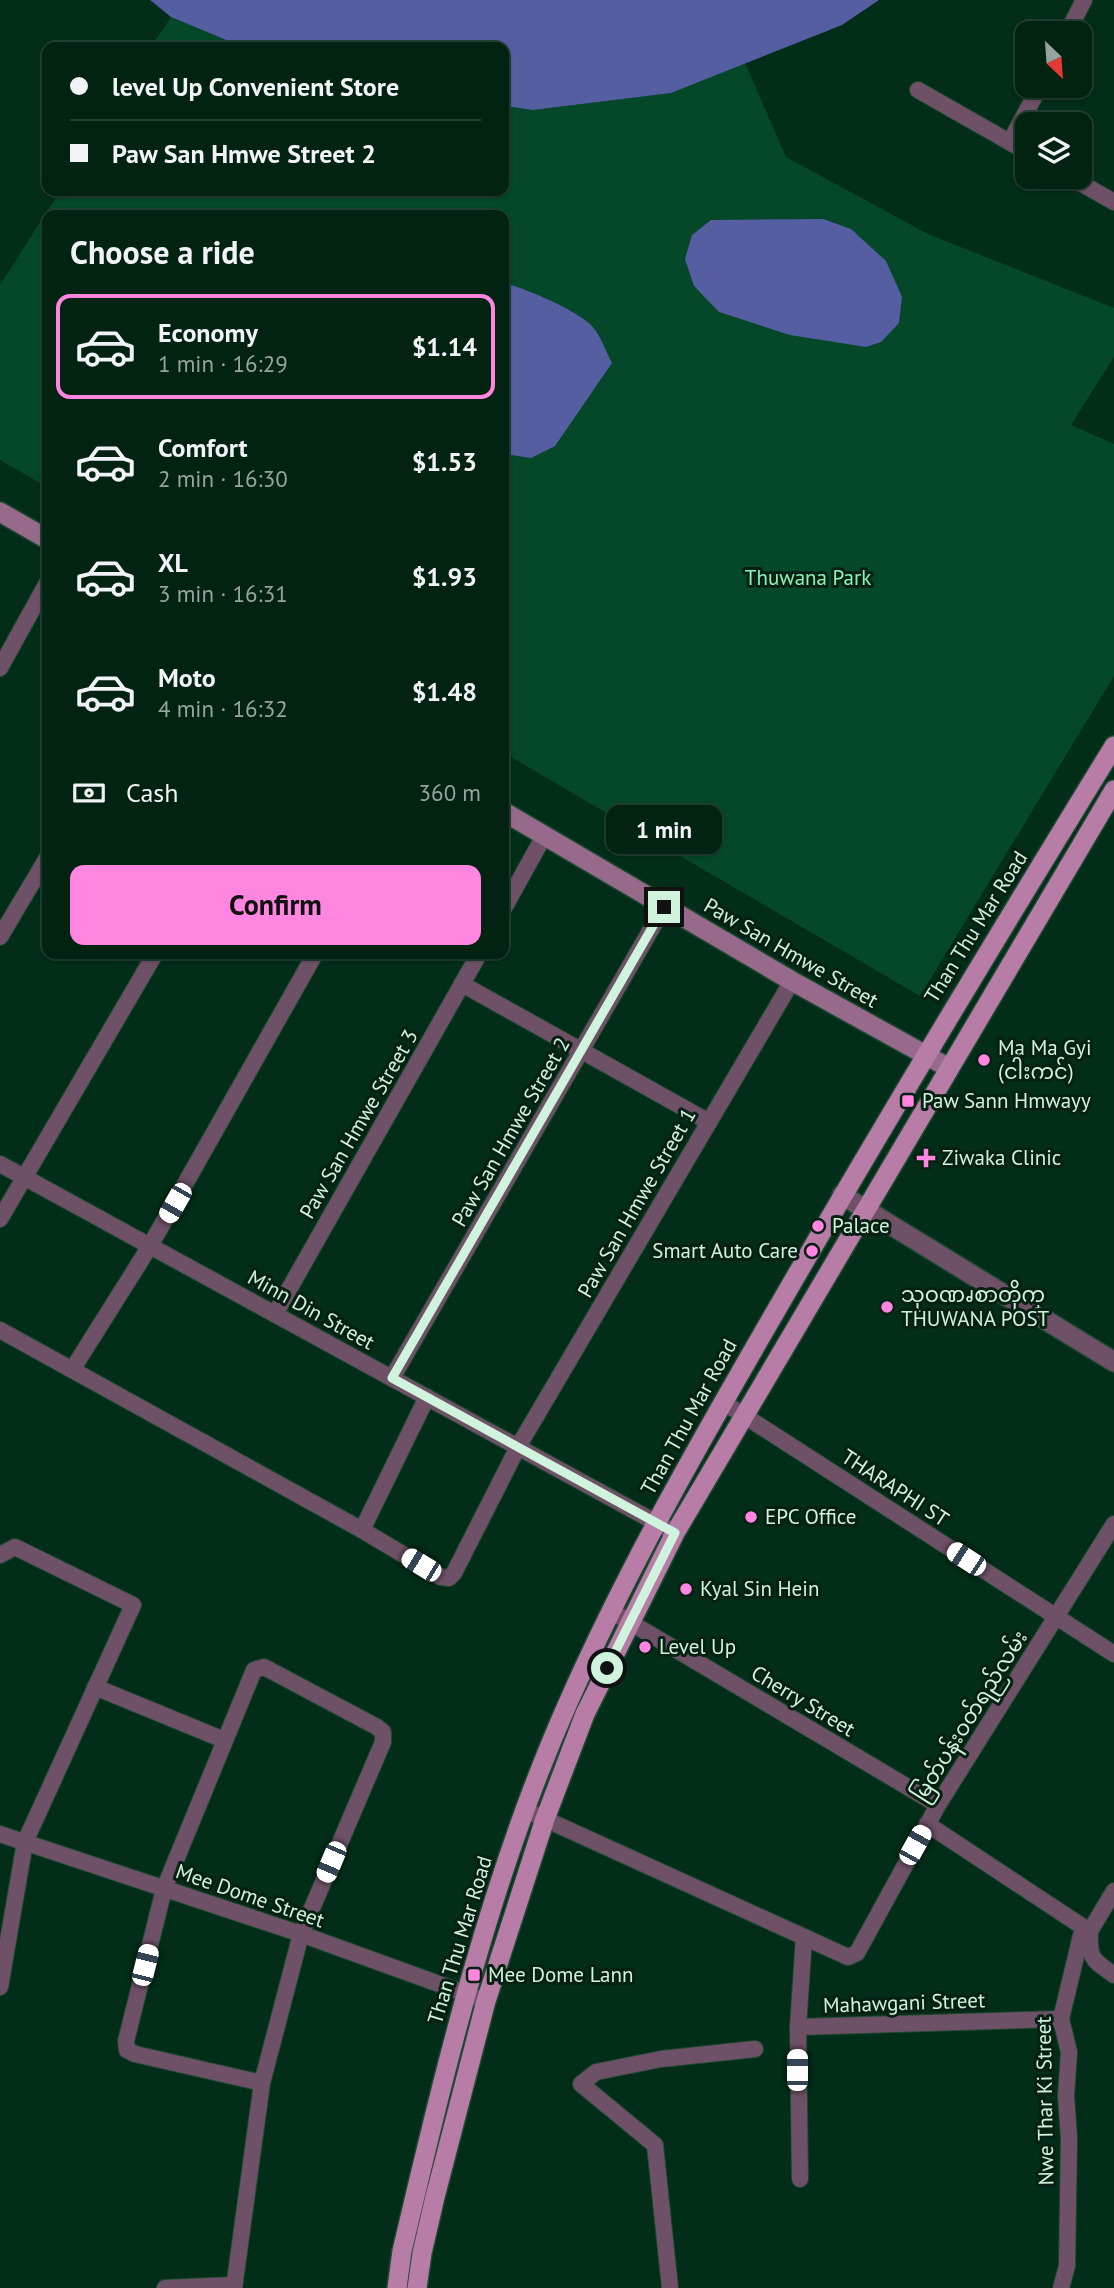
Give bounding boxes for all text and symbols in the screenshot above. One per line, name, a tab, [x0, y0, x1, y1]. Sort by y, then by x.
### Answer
north arrow	[1015, 21, 1092, 98]
map controls	[1015, 21, 1092, 189]
text: level Up Convenient Store	[112, 70, 399, 103]
button: layers	[1015, 112, 1092, 189]
text: Paw San Hmwe Street 2	[112, 137, 376, 170]
text: Choose a ride	[70, 231, 255, 273]
icon: car	[74, 315, 137, 378]
text: Economy	[158, 316, 258, 349]
text: $1.14	[412, 330, 477, 363]
text: 1 min · 16:29	[158, 349, 288, 378]
icon: car	[74, 430, 137, 493]
text: Comfort	[158, 431, 248, 464]
text: $1.53	[412, 445, 477, 478]
text: 2 min · 16:30	[158, 464, 288, 493]
icon: car	[74, 545, 137, 608]
text: XL	[158, 546, 188, 579]
text: $1.93	[412, 560, 477, 593]
park label: Thuwana Park	[745, 564, 871, 591]
text: 3 min · 16:31	[158, 579, 288, 608]
icon: car	[74, 660, 137, 723]
text: Moto	[158, 661, 216, 694]
text: $1.48	[412, 675, 477, 708]
text: 4 min · 16:32	[158, 694, 288, 723]
icon: cash	[70, 774, 108, 812]
text: Cash	[126, 776, 178, 809]
text: 360 m	[419, 778, 481, 807]
callout: 1 min	[606, 806, 722, 855]
text: 1 min	[636, 815, 692, 844]
street label: Than Thu Mar Road	[918, 846, 1033, 1008]
button: Confirm	[70, 865, 481, 945]
route end	[648, 891, 680, 923]
street label: Paw San Hmwe Street	[699, 892, 883, 1013]
street label: Paw San Hmwe Street 3	[293, 1024, 424, 1223]
street label: Paw San Hmwe Street 2	[445, 1032, 576, 1231]
place label: Ma Ma Gyi (ငါးကင်)	[998, 1034, 1092, 1085]
marker: Ma Ma Gyi (ငါးကင်)	[976, 1052, 992, 1068]
place label: Paw Sann Hmwayy	[922, 1087, 1091, 1114]
marker: Paw Sann Hmwayy	[900, 1093, 916, 1109]
street label: Paw San Hmwe Street 1	[571, 1103, 702, 1302]
place label: Ziwaka Clinic	[942, 1144, 1061, 1171]
marker: Ziwaka Clinic	[916, 1148, 936, 1168]
car	[156, 1180, 195, 1226]
place label: Palace	[832, 1212, 890, 1239]
marker: Palace	[810, 1218, 826, 1234]
place label: Smart Auto Care	[652, 1237, 798, 1264]
marker: Smart Auto Care	[804, 1243, 820, 1259]
street label: Minn Din Street	[243, 1264, 379, 1356]
place label: သုဝဏၧစာတိုက္ THUWANA POST	[901, 1279, 1050, 1332]
marker: သုဝဏၧစာတိုက္ THUWANA POST	[879, 1299, 895, 1315]
street label: Than Thu Mar Road	[635, 1334, 743, 1500]
street label: THARAPHI ST	[836, 1443, 954, 1532]
place label: EPC Office	[765, 1503, 856, 1530]
marker: EPC Office	[743, 1509, 759, 1525]
car	[943, 1539, 990, 1579]
car	[398, 1545, 445, 1585]
place label: Kyal Sin Hein	[700, 1575, 819, 1602]
marker: Kyal Sin Hein	[678, 1581, 694, 1597]
street label: မြတ်ပန်းဝတ်ရည်လမ်း	[904, 1624, 1037, 1808]
place label: Level Up	[659, 1633, 736, 1660]
marker: Level Up	[637, 1639, 653, 1655]
route start	[591, 1652, 623, 1684]
street label: Cherry Street	[746, 1659, 860, 1742]
car	[896, 1822, 935, 1868]
car	[314, 1839, 349, 1885]
street label: Than Thu Mar Road	[421, 1853, 498, 2027]
street label: Mee Dome Street	[172, 1857, 328, 1934]
car	[130, 1942, 161, 1988]
place label: Mee Dome Lann	[488, 1961, 633, 1988]
marker: Mee Dome Lann	[466, 1967, 482, 1983]
street label: Mahawgani Street	[822, 1986, 985, 2019]
street label: Nwe Thar Ki Street	[1030, 2016, 1059, 2186]
car	[787, 2049, 808, 2091]

